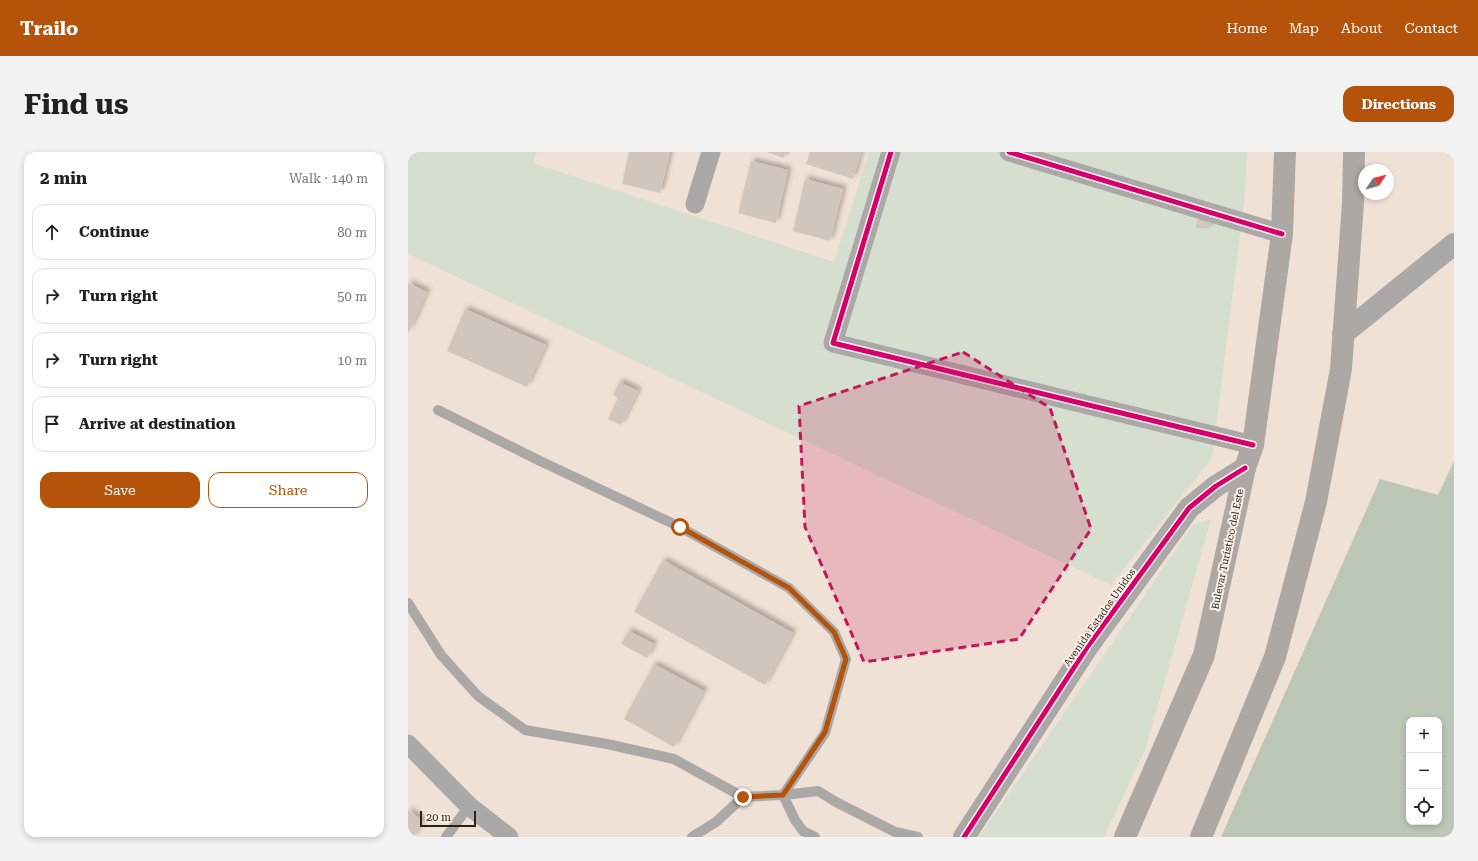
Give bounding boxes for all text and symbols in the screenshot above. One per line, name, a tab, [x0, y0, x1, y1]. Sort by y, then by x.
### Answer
text: Trailo	[20, 17, 78, 40]
text: Home	[1226, 20, 1267, 36]
text: Map	[1289, 20, 1319, 36]
text: About	[1341, 20, 1383, 36]
text: Contact	[1405, 20, 1458, 36]
button: Directions	[1343, 86, 1454, 122]
text: Find us	[24, 88, 128, 121]
north arrow	[1358, 164, 1394, 200]
text: 2 min	[40, 168, 87, 188]
text: Walk · 140 m	[289, 171, 368, 186]
icon: ahead	[41, 221, 63, 243]
text: Continue	[79, 223, 149, 241]
text: 80 m	[337, 225, 367, 240]
icon: right	[41, 285, 63, 307]
text: Turn right	[79, 287, 158, 305]
text: 50 m	[337, 289, 367, 304]
icon: right	[41, 349, 63, 371]
text: Turn right	[79, 351, 158, 369]
text: 10 m	[337, 353, 367, 368]
icon: arrive	[41, 413, 63, 435]
text: Arrive at destination	[79, 415, 235, 433]
button: Save	[40, 472, 200, 508]
button: Share	[208, 472, 368, 508]
street label: Bulevar Turístico del Este	[1209, 487, 1246, 610]
route start	[671, 518, 689, 536]
street label: Avenida Estados Unidos	[1061, 566, 1138, 668]
map controls	[1406, 717, 1442, 825]
button: +	[1406, 717, 1442, 753]
button: −	[1406, 753, 1442, 789]
route end	[734, 788, 752, 806]
button: locate	[1406, 789, 1442, 825]
scale bar	[420, 809, 476, 828]
text: 20 m	[426, 811, 451, 824]

